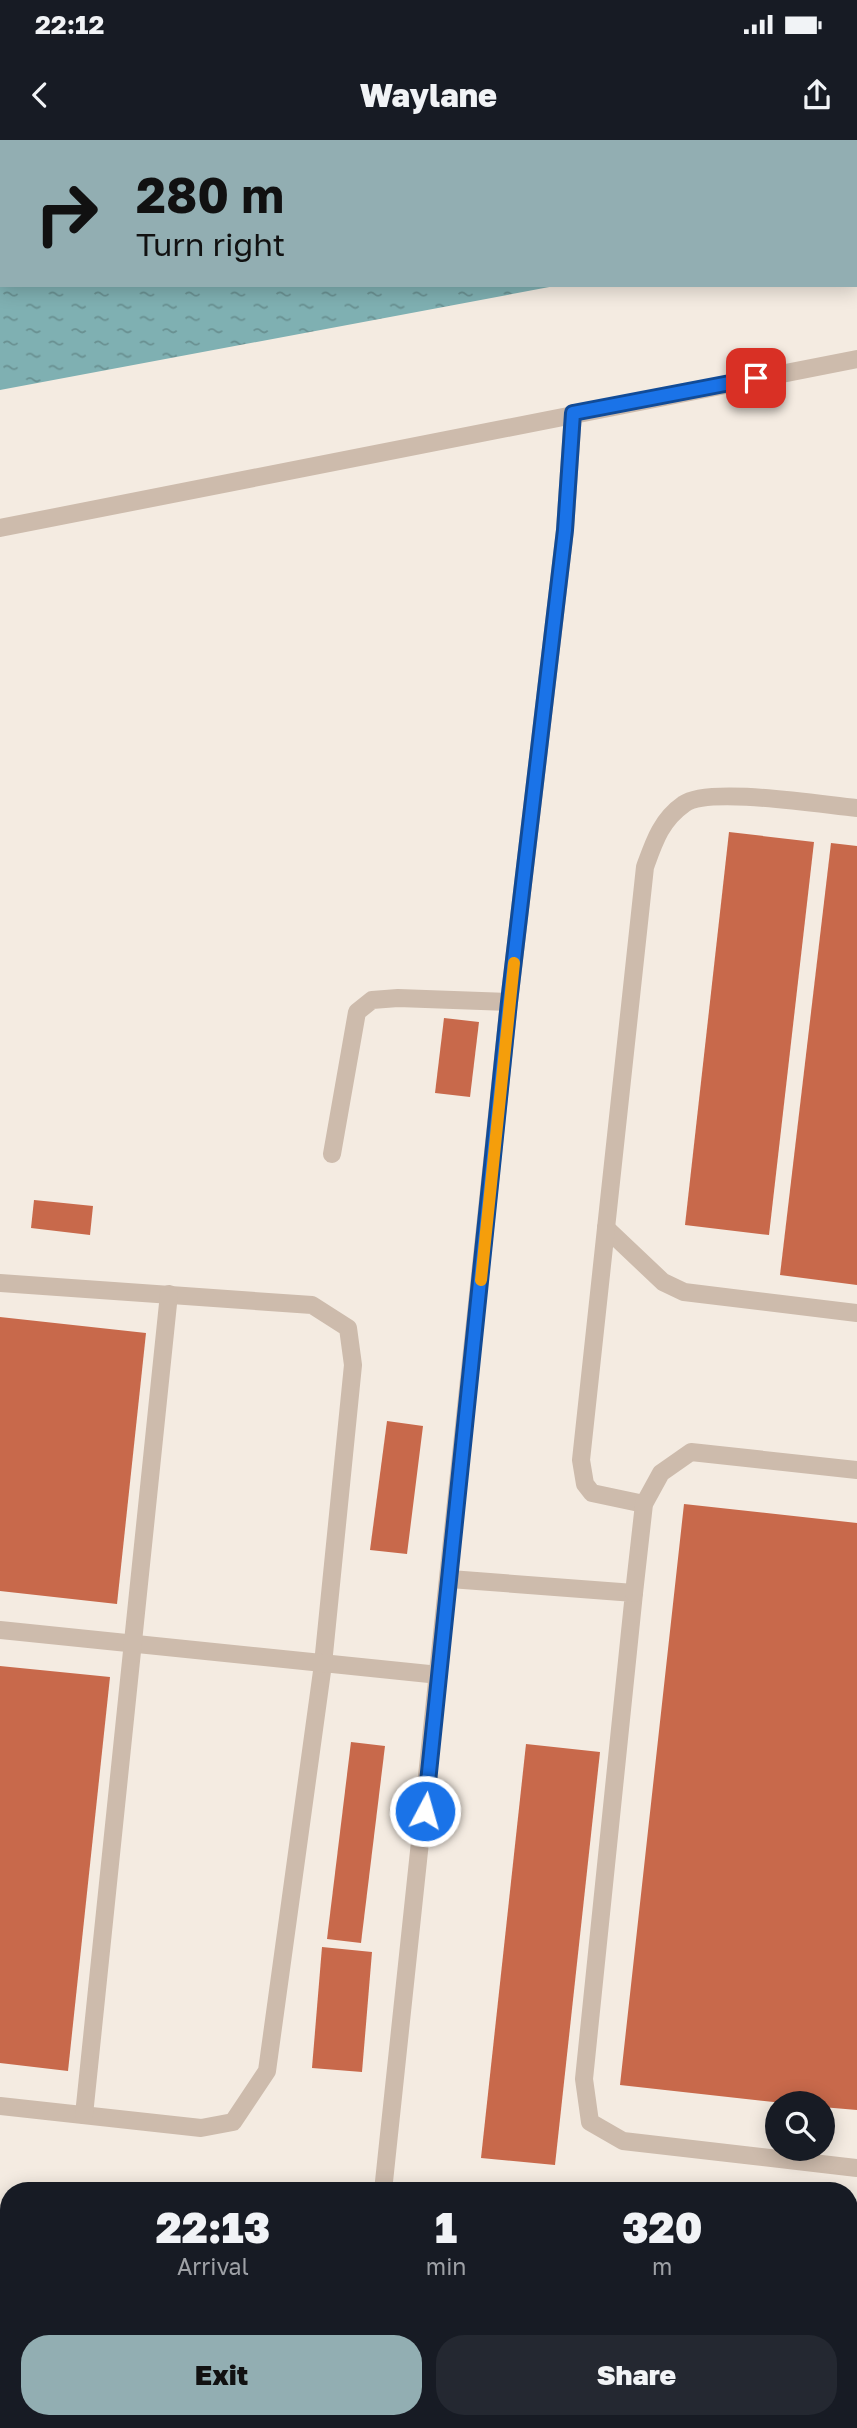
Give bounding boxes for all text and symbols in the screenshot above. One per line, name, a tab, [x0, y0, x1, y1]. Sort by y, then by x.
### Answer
text: 22:12	[35, 9, 104, 40]
icon: back	[21, 76, 59, 114]
text: Waylane	[360, 76, 497, 114]
icon: share	[798, 76, 836, 114]
text: 280 m	[136, 165, 284, 224]
icon: right	[21, 168, 112, 259]
text: Turn right	[136, 225, 285, 263]
pin	[726, 348, 786, 408]
icon: arrive	[737, 359, 775, 397]
position arrow	[388, 1774, 462, 1848]
map controls	[765, 2091, 835, 2161]
button: search	[765, 2091, 835, 2161]
text: 22:13	[156, 2202, 270, 2252]
text: 1	[435, 2202, 457, 2252]
text: 320	[622, 2202, 702, 2252]
text: Arrival	[177, 2252, 249, 2280]
text: min	[426, 2252, 467, 2280]
text: m	[652, 2252, 672, 2280]
button: Exit	[21, 2335, 422, 2415]
button: Share	[436, 2335, 837, 2415]

